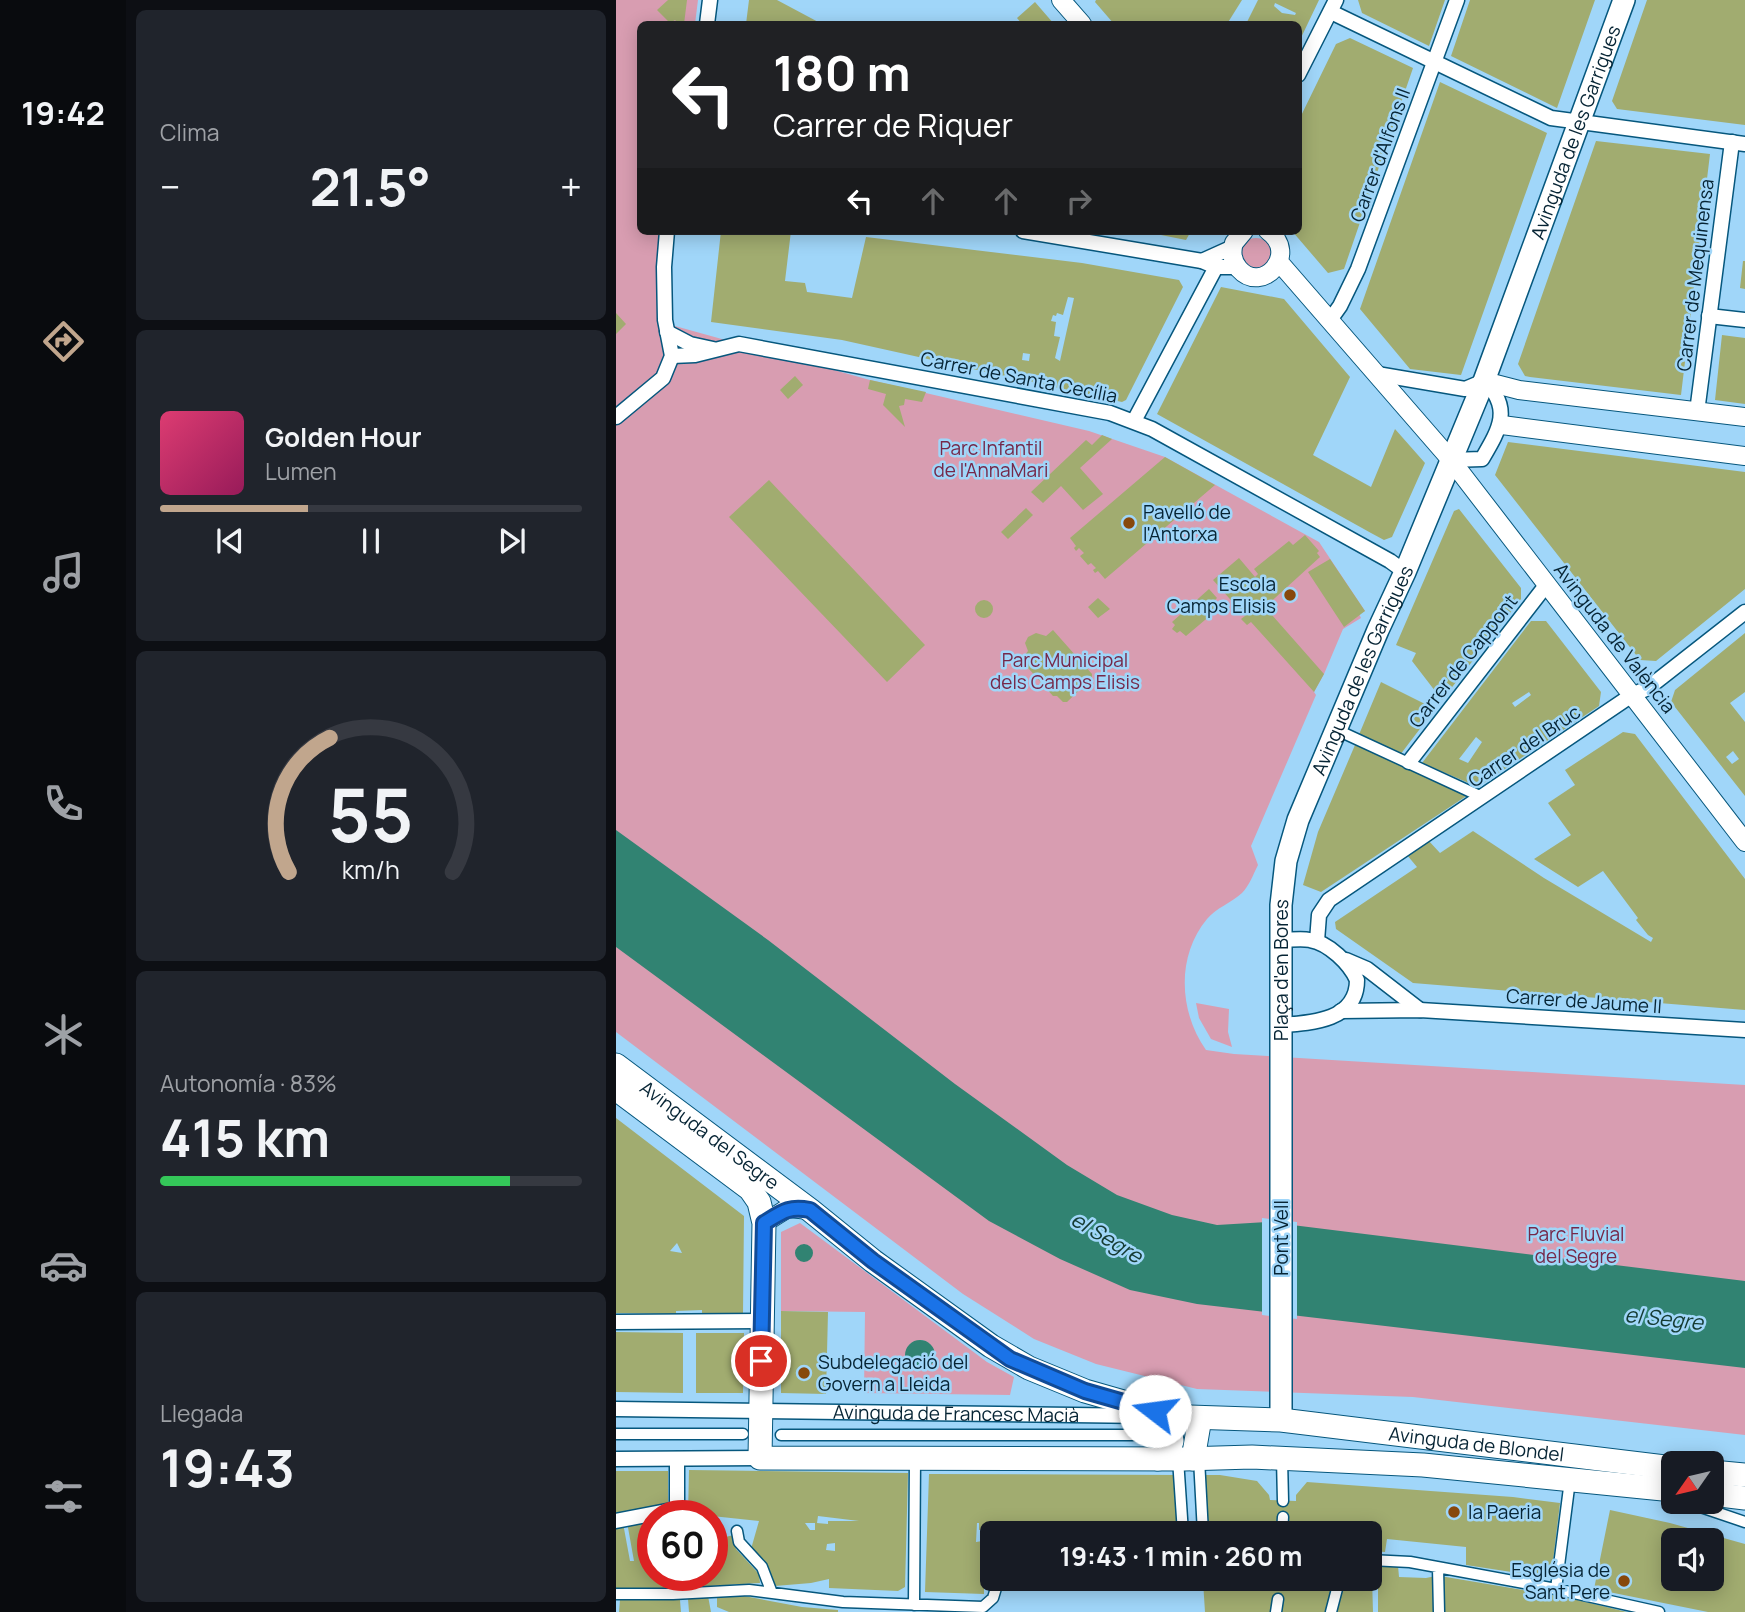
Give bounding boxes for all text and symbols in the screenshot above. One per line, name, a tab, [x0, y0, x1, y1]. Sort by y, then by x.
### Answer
street label: Avinguda de les Garrigues	[1524, 21, 1627, 243]
text: 180 m	[773, 39, 911, 106]
icon: left	[658, 49, 749, 140]
street label: Carrer d'Alfons II	[1344, 85, 1416, 225]
text: 19:42	[21, 91, 105, 135]
text: Carrer de Riquer	[773, 103, 1013, 147]
text: Clima	[160, 116, 219, 148]
text: 21.5°	[310, 151, 431, 222]
text: −	[160, 160, 181, 212]
text: +	[560, 160, 582, 212]
street label: Carrer de Mequinensa	[1670, 177, 1720, 373]
icon: left	[841, 182, 879, 220]
icon: ahead	[914, 182, 952, 220]
icon: ahead	[987, 182, 1025, 220]
icon: right	[1060, 182, 1098, 220]
icon: directions	[39, 317, 88, 366]
street label: Carrer de Santa Cecília	[918, 345, 1120, 409]
text: Golden Hour	[265, 419, 422, 455]
park label: Parc Infantil de l'AnnaMari	[934, 435, 1048, 483]
text: Lumen	[265, 455, 337, 487]
place label: Pavelló de l'Antorxa	[1143, 499, 1231, 547]
marker: Pavelló de l'Antorxa	[1121, 515, 1137, 531]
icon: previous	[211, 522, 249, 560]
icon: pause	[352, 522, 390, 560]
icon: next	[493, 522, 531, 560]
icon: music	[39, 548, 88, 597]
street label: Avinguda de València	[1548, 558, 1682, 718]
street label: Avinguda de les Garrigues	[1305, 562, 1419, 779]
place label: Escola Camps Elisis	[1167, 571, 1276, 619]
marker: Escola Camps Elisis	[1282, 587, 1298, 603]
street label: Carrer de Cappont	[1403, 589, 1523, 733]
park label: Parc Municipal dels Camps Elisis	[990, 647, 1140, 695]
street label: Carrer del Bruc	[1463, 699, 1585, 793]
text: 55	[328, 764, 414, 864]
icon: phone	[39, 779, 88, 828]
text: km/h	[342, 852, 400, 887]
street label: Plaça d'en Bores	[1268, 898, 1295, 1041]
street label: Carrer de Jaume II	[1505, 983, 1663, 1019]
icon: climate	[39, 1010, 88, 1059]
text: Autonomía · 83%	[160, 1067, 337, 1099]
street label: Avinguda del Segre	[635, 1075, 785, 1196]
text: 415 km	[160, 1102, 330, 1173]
street label: Pont Vell	[1268, 1200, 1294, 1276]
water label: el Segre	[1066, 1205, 1149, 1270]
park label: Parc Fluvial del Segre	[1528, 1221, 1624, 1269]
icon: car	[39, 1241, 88, 1290]
water label: el Segre	[1623, 1300, 1706, 1336]
pin	[731, 1331, 791, 1391]
icon: arrive	[742, 1342, 780, 1380]
place label: Subdelegació del Govern a Lleida	[818, 1349, 968, 1397]
marker: Subdelegació del Govern a Lleida	[796, 1365, 812, 1381]
position arrow	[1118, 1374, 1192, 1448]
text: Llegada	[160, 1397, 243, 1429]
street label: Avinguda de Francesc Macià	[833, 1399, 1079, 1428]
street label: Avinguda de Blondel	[1387, 1420, 1566, 1468]
text: 19:43	[160, 1432, 295, 1503]
north arrow	[1661, 1451, 1724, 1514]
map controls	[1661, 1451, 1724, 1591]
icon: filters	[39, 1472, 88, 1521]
place label: la Paeria	[1468, 1499, 1541, 1525]
speed limit sign: 60	[637, 1500, 728, 1591]
marker: la Paeria	[1446, 1504, 1462, 1520]
button: sound	[1661, 1528, 1724, 1591]
text: 19:43 · 1 min · 260 m	[1060, 1538, 1302, 1574]
place label: Església de Sant Pere	[1511, 1557, 1610, 1605]
marker: Església de Sant Pere	[1616, 1573, 1632, 1589]

